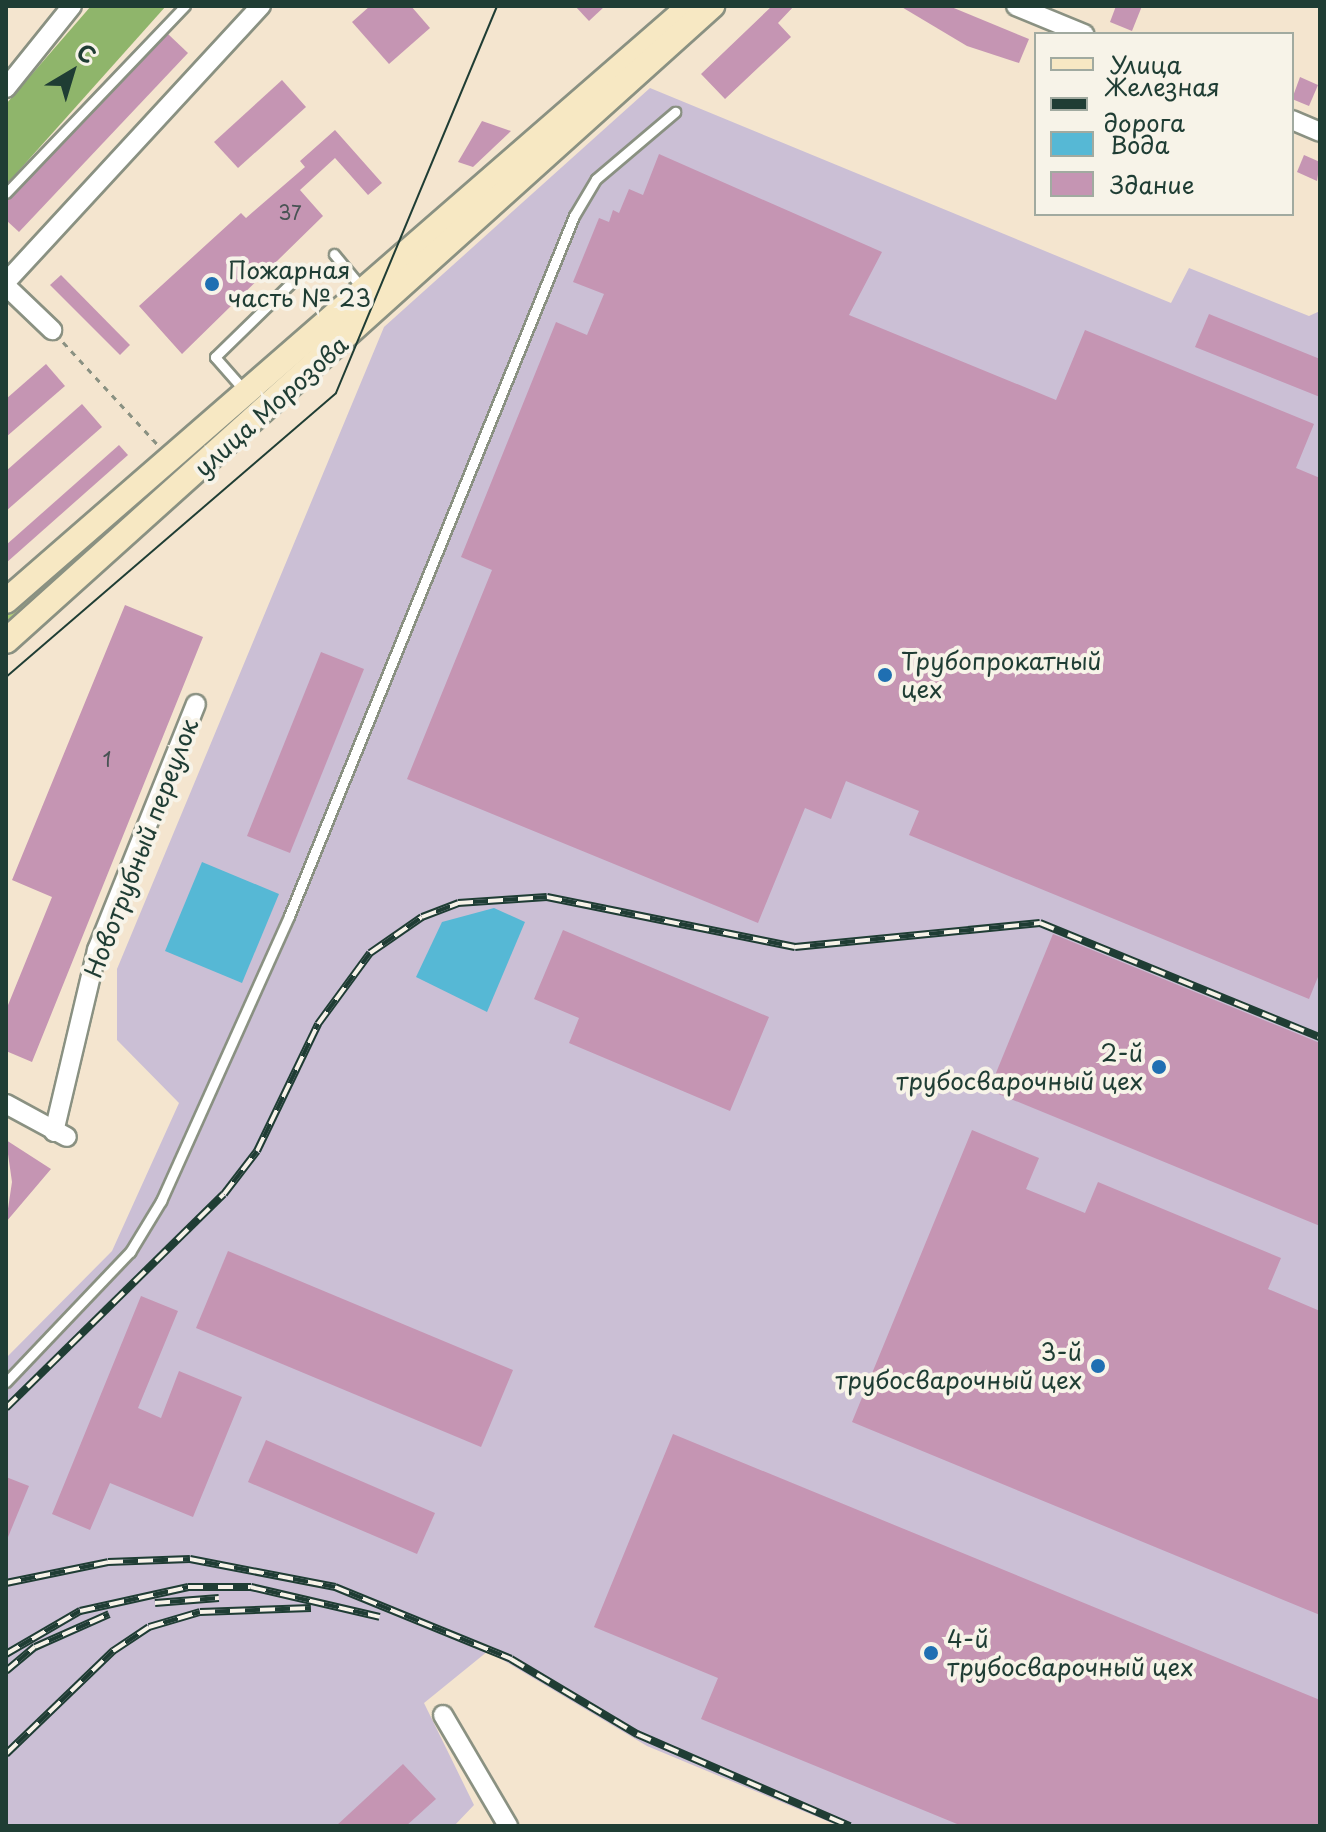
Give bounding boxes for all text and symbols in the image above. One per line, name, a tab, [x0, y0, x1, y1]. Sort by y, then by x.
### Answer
north arrow	[32, 32, 112, 112]
legend	[1034, 32, 1294, 216]
text: С	[70, 35, 104, 71]
text: Улица	[1110, 46, 1182, 82]
text: Железная дорога	[1104, 68, 1220, 140]
text: Вода	[1110, 126, 1169, 162]
text: Здание	[1110, 166, 1195, 202]
house number: 37	[278, 200, 302, 224]
place label: Пожарная часть № 23	[228, 256, 371, 312]
marker: Пожарная часть № 23	[203, 275, 221, 293]
street label: улица Морозова	[188, 329, 354, 483]
place label: Трубопрокатный цех	[901, 647, 1102, 703]
marker: Трубопрокатный цех	[876, 666, 894, 684]
street label: Новотрубный переулок	[78, 714, 204, 982]
house number: 1	[103, 747, 111, 771]
place label: 2-й трубосварочный цех	[896, 1039, 1143, 1095]
marker: 2-й трубосварочный цех	[1150, 1058, 1168, 1076]
place label: 3-й трубосварочный цех	[835, 1338, 1082, 1394]
marker: 3-й трубосварочный цех	[1089, 1357, 1107, 1375]
place label: 4-й трубосварочный цех	[947, 1625, 1194, 1681]
marker: 4-й трубосварочный цех	[922, 1644, 940, 1662]

